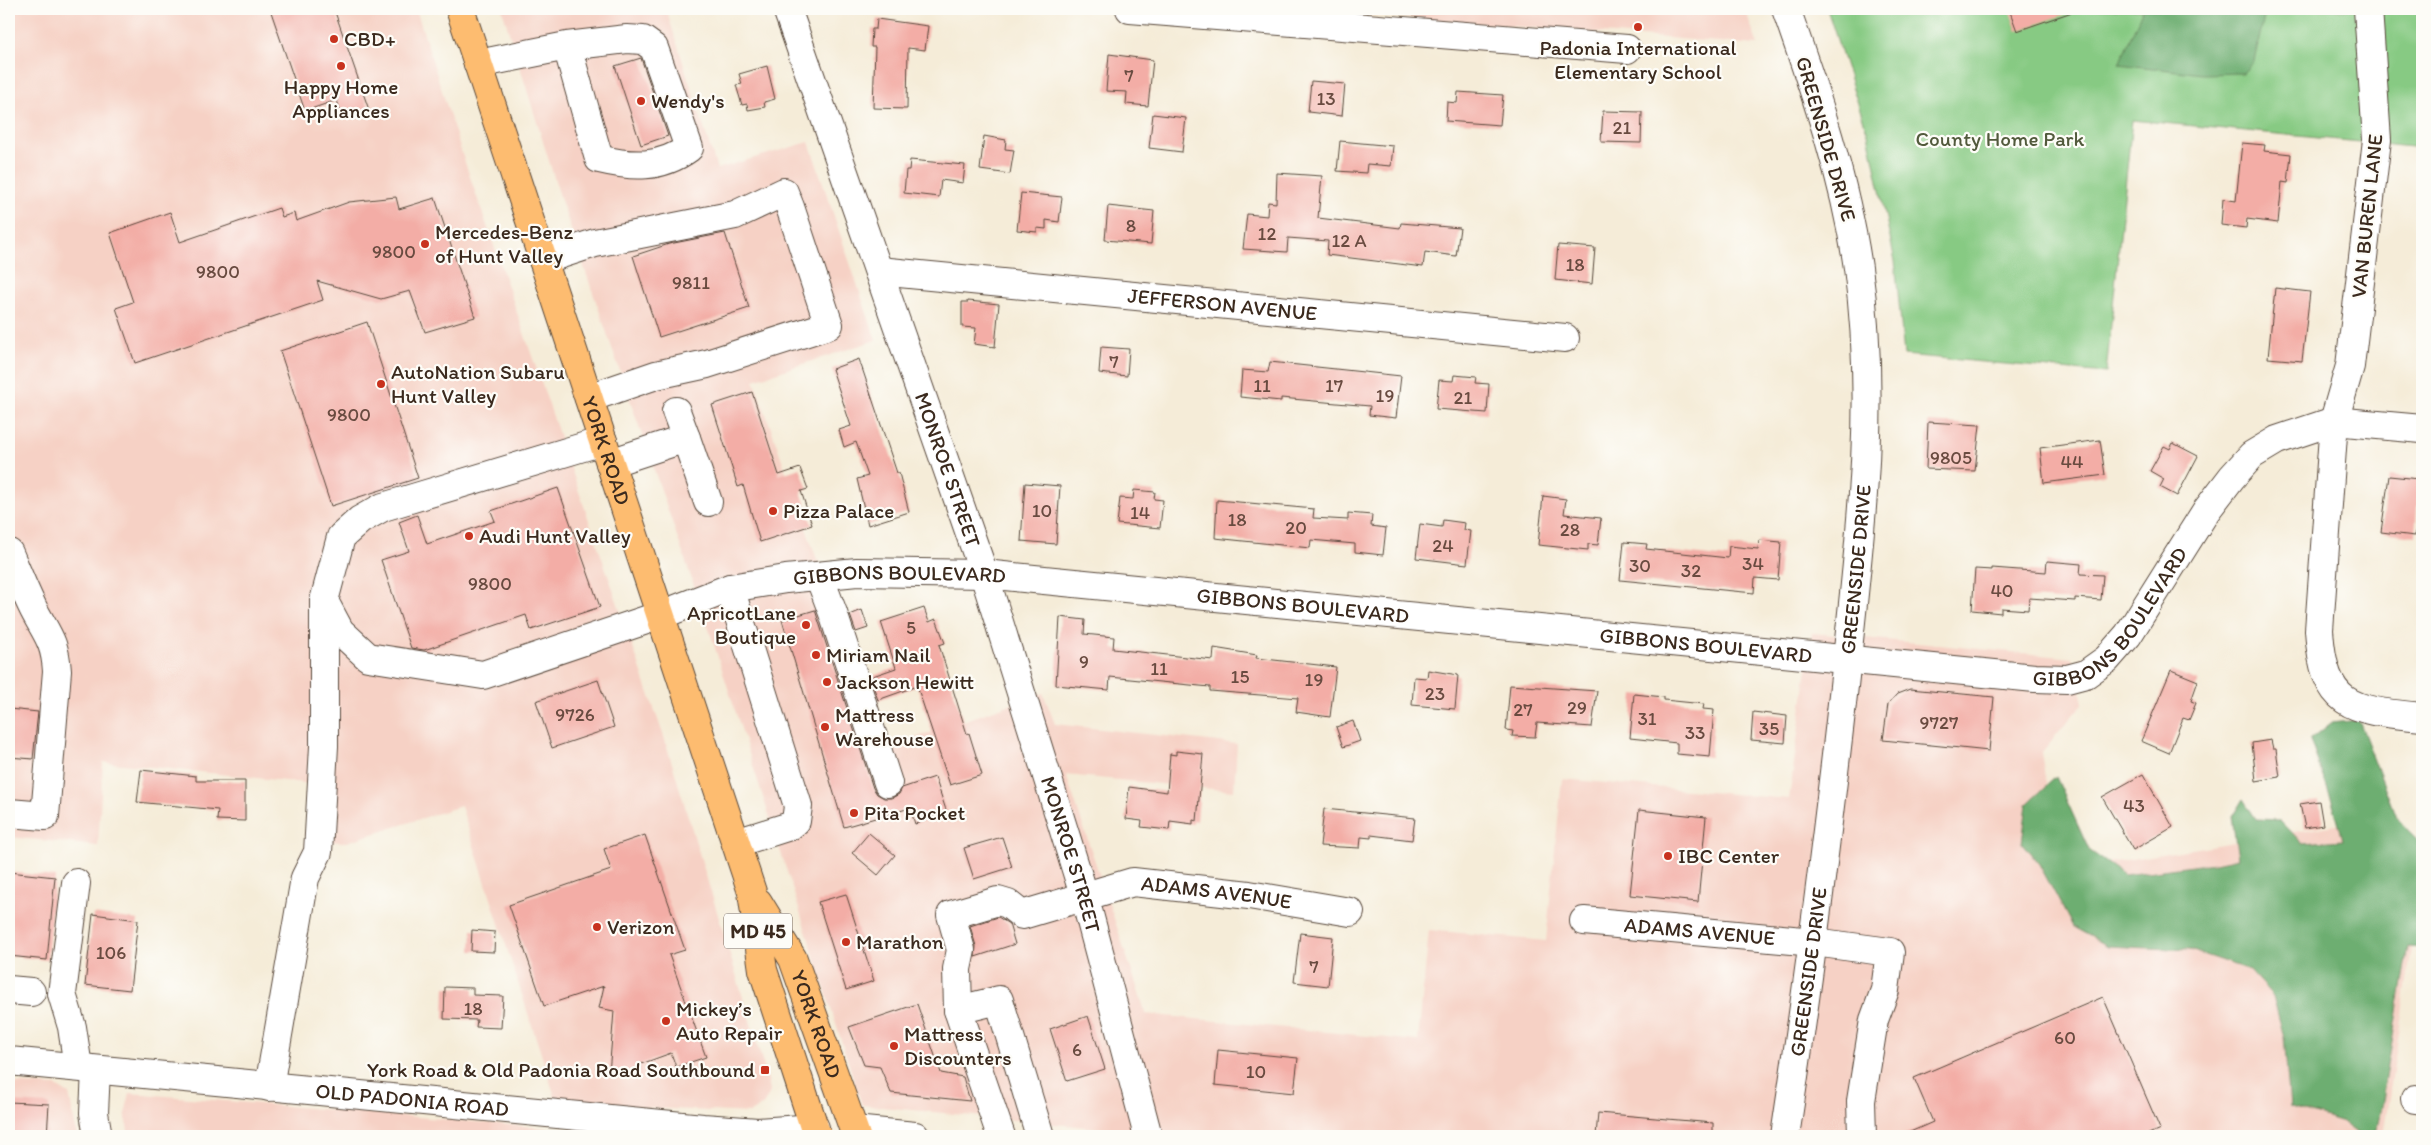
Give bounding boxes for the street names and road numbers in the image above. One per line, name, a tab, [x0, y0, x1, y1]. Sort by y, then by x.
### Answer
street label: GREENSIDE DRIVE	[1791, 54, 1862, 224]
street label: VAN BUREN LANE	[2345, 132, 2388, 299]
street label: JEFFERSON AVENUE	[1126, 282, 1318, 326]
street label: MONROE STREET	[910, 389, 987, 550]
street label: YORK ROAD	[577, 393, 636, 508]
street label: GREENSIDE DRIVE	[1835, 484, 1876, 656]
street label: GIBBONS BOULEVARD	[2032, 542, 2192, 691]
street label: GIBBONS BOULEVARD	[792, 559, 1007, 590]
street label: GIBBONS BOULEVARD	[1196, 582, 1410, 628]
street label: GIBBONS BOULEVARD	[1599, 622, 1813, 668]
street label: MONROE STREET	[1036, 773, 1106, 935]
street label: ADAMS AVENUE	[1140, 870, 1294, 914]
street label: GREENSIDE DRIVE	[1784, 886, 1832, 1058]
street label: ADAMS AVENUE	[1623, 912, 1776, 950]
road number: MD 45	[724, 914, 792, 948]
street label: YORK ROAD	[786, 967, 847, 1081]
street label: OLD PADONIA ROAD	[314, 1078, 510, 1121]

